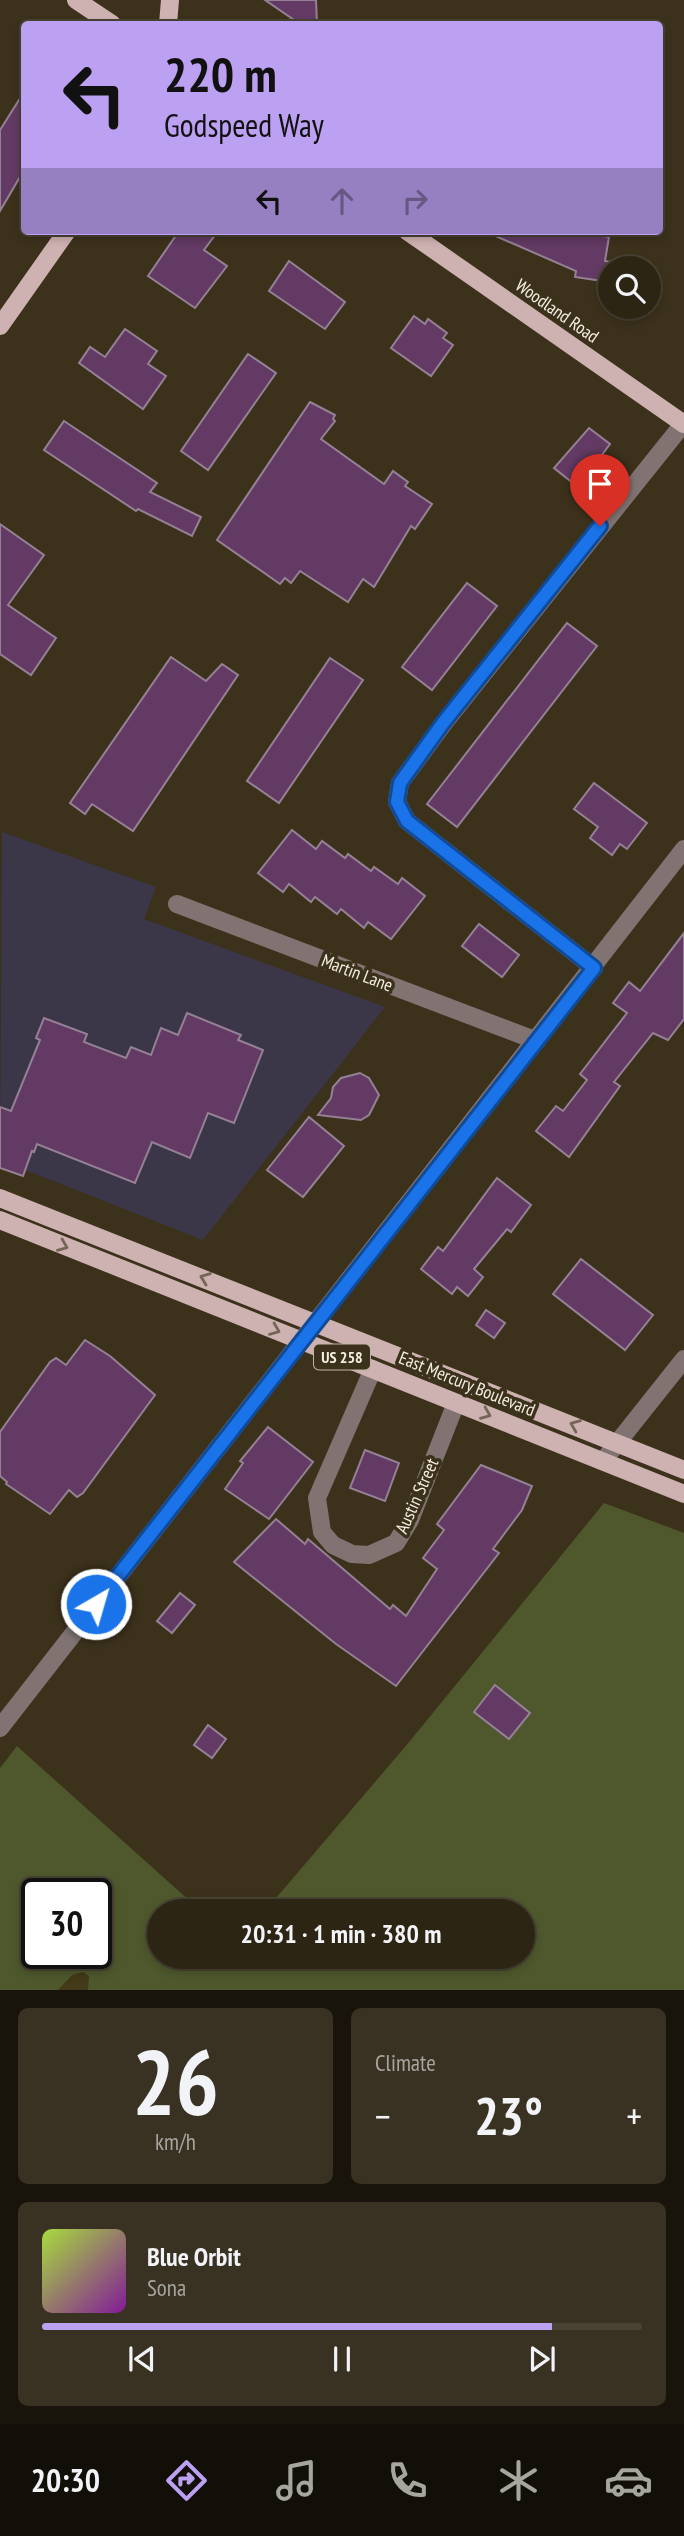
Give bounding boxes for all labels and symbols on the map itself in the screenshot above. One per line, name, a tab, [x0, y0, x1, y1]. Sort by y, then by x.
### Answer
street label: Woodland Road	[511, 274, 603, 348]
pin	[570, 454, 630, 526]
street label: Martin Lane	[318, 948, 396, 997]
one-way arrow	[57, 1237, 69, 1251]
one-way arrow	[199, 1273, 211, 1287]
one-way arrow	[267, 1322, 280, 1336]
road number: US 258	[314, 1344, 370, 1370]
street label: East Mercury Boulevard	[396, 1346, 539, 1421]
one-way arrow	[479, 1406, 491, 1420]
one-way arrow	[570, 1420, 582, 1434]
street label: Austin Street	[390, 1454, 443, 1537]
position arrow	[59, 1567, 133, 1641]
speed limit sign: 30	[21, 1878, 112, 1969]

